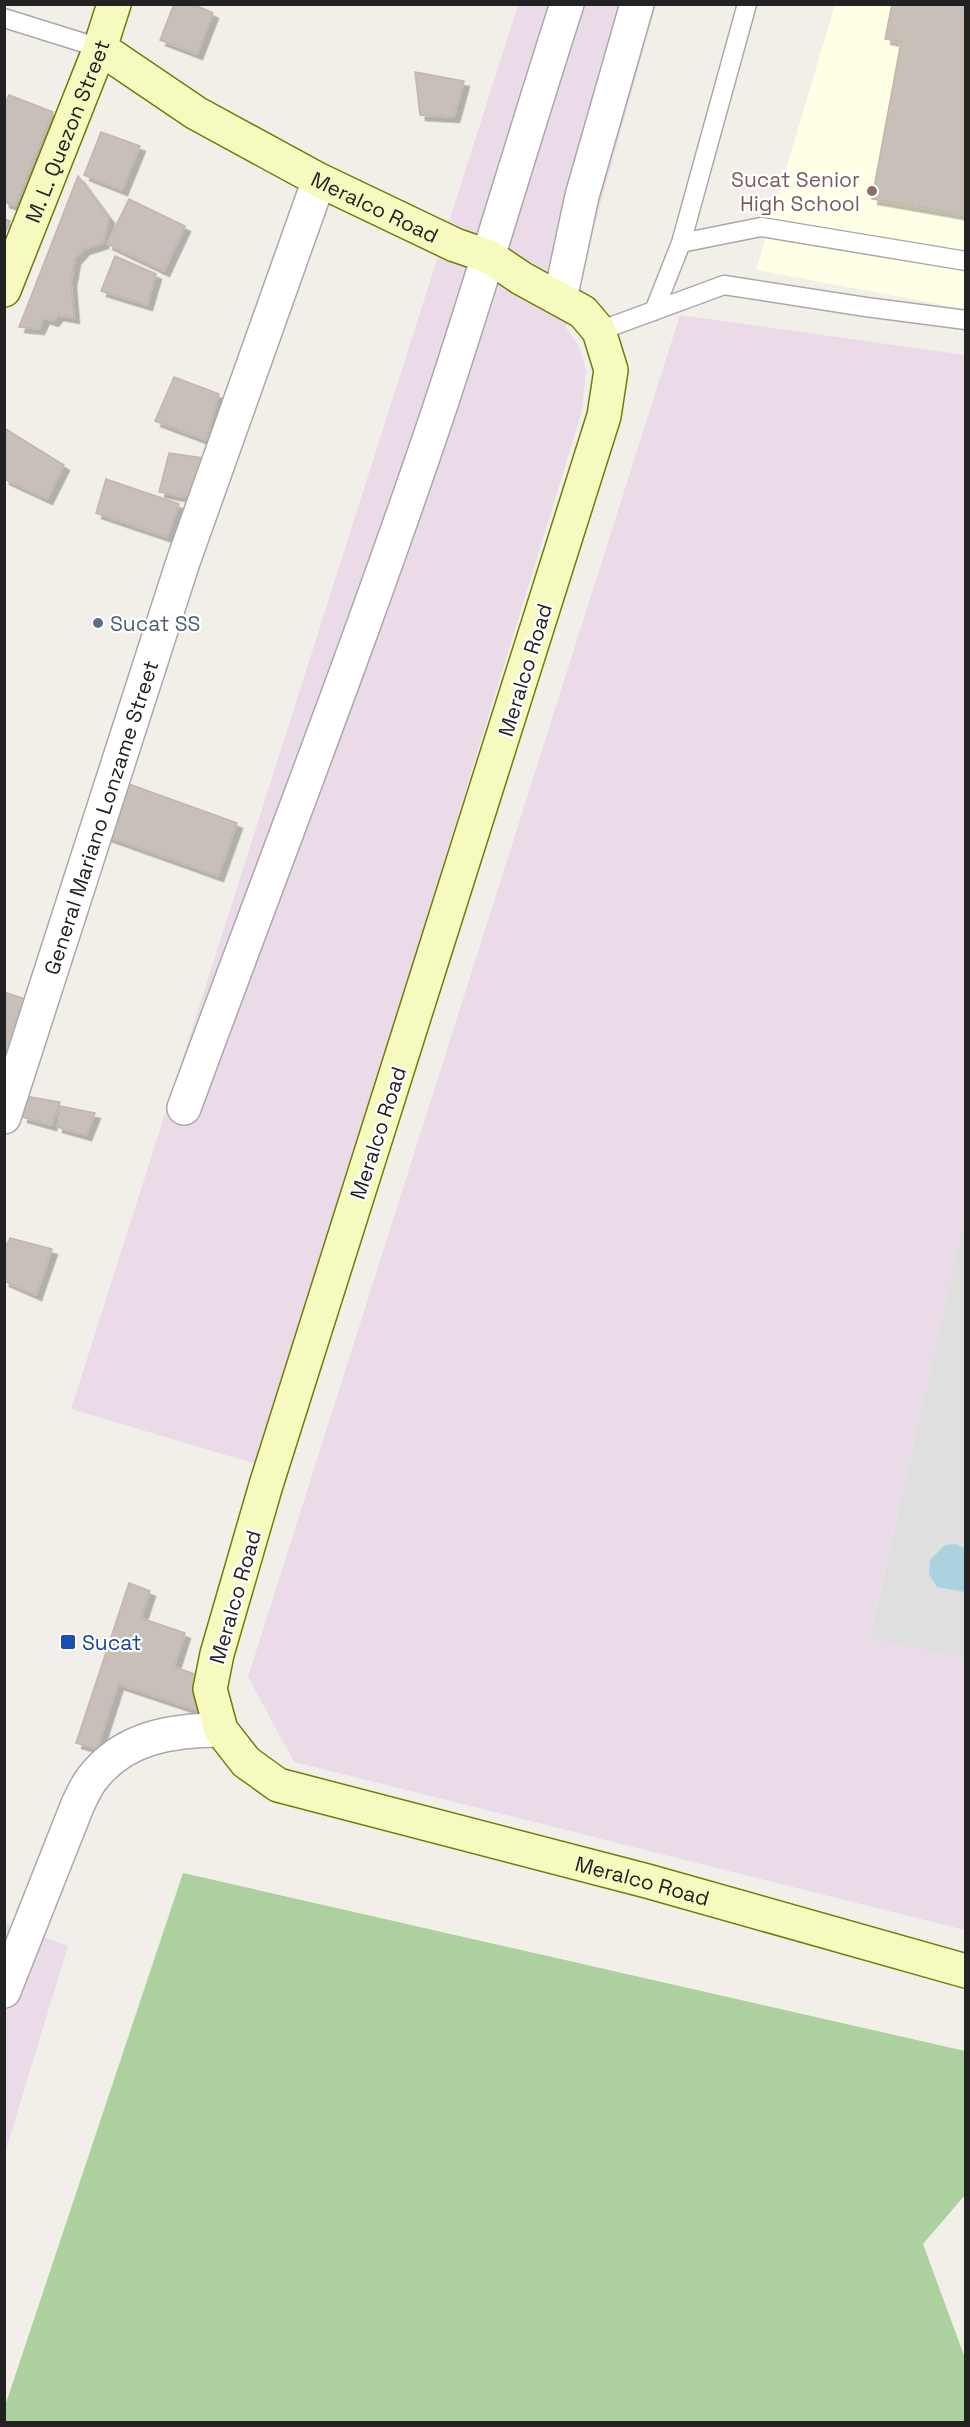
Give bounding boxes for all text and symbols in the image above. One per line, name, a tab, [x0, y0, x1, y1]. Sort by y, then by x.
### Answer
street label: M. L. Quezon Street	[19, 36, 115, 227]
street label: Meralco Road	[307, 165, 443, 249]
place label: Sucat Senior High School	[731, 166, 860, 217]
marker: Sucat Senior High School	[865, 184, 879, 198]
street label: Meralco Road	[492, 600, 558, 740]
place label: Sucat SS	[110, 610, 200, 637]
marker: Sucat SS	[91, 616, 105, 630]
street label: General Mariano Lonzame Street	[37, 657, 164, 978]
street label: Meralco Road	[344, 1063, 412, 1203]
street label: Meralco Road	[203, 1527, 267, 1667]
place label: Sucat	[82, 1629, 141, 1656]
marker: Sucat	[59, 1633, 77, 1651]
street label: Meralco Road	[572, 1849, 713, 1911]

